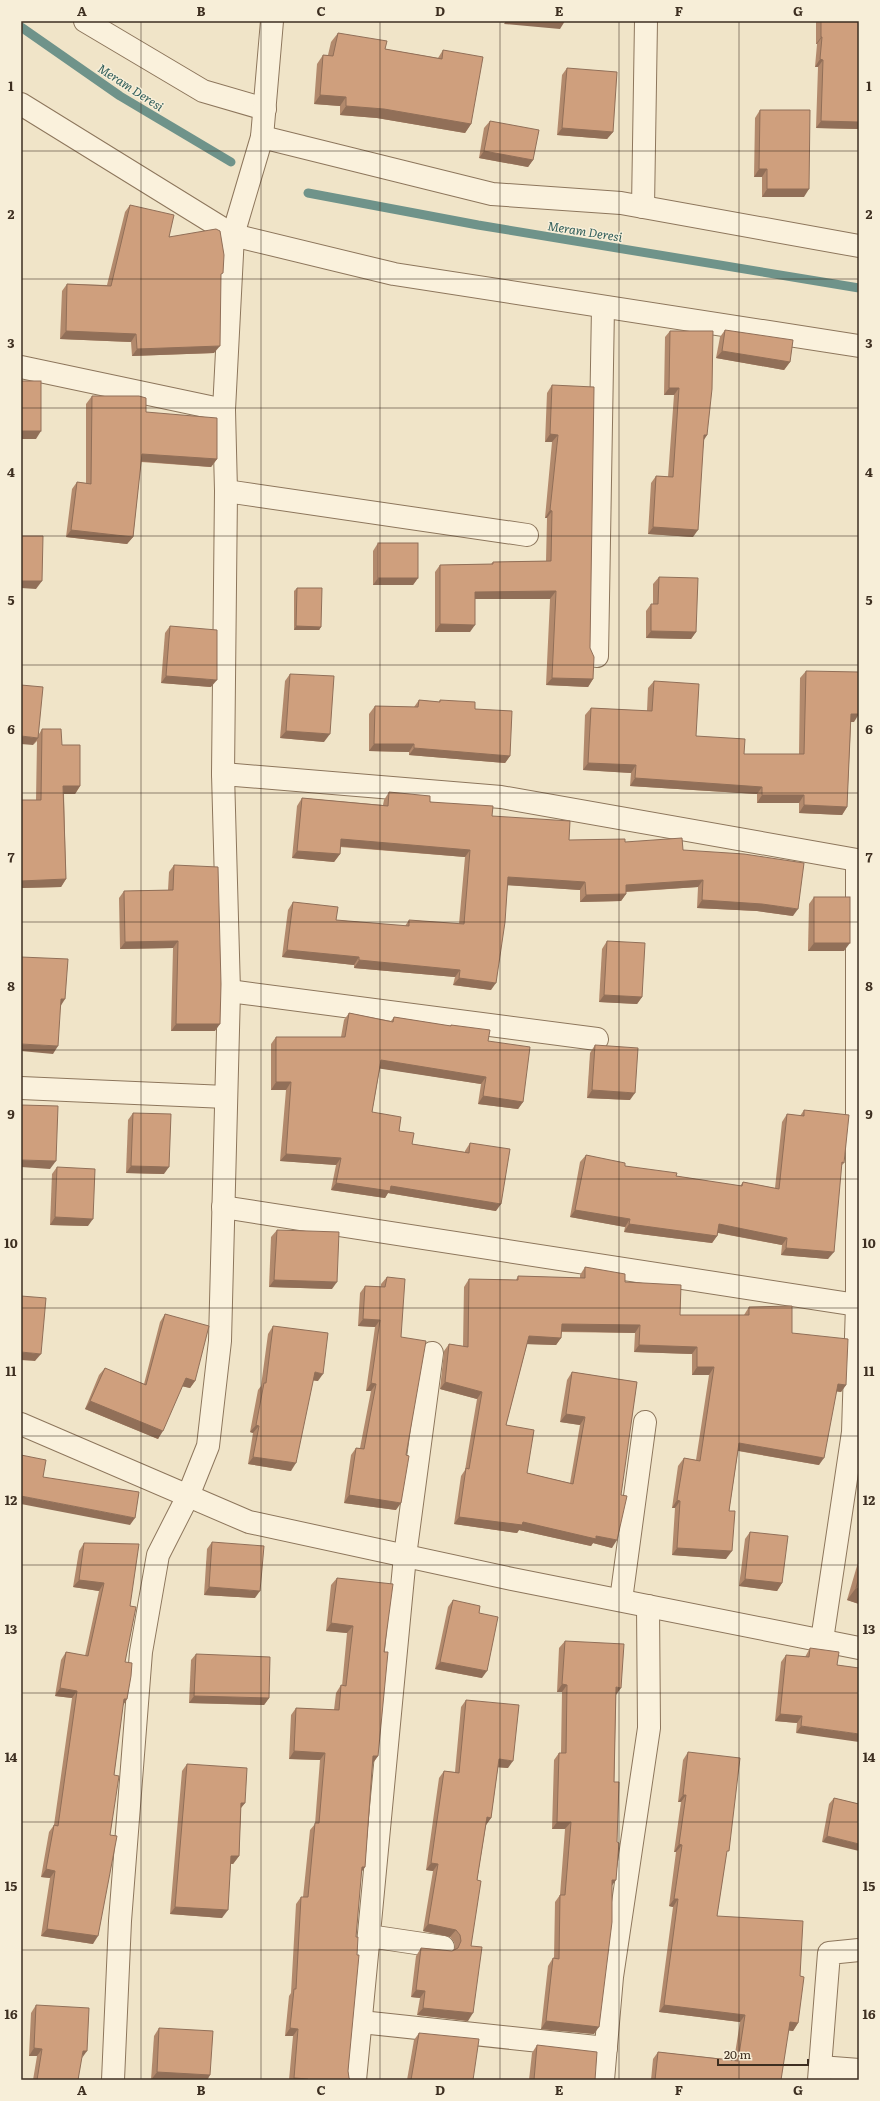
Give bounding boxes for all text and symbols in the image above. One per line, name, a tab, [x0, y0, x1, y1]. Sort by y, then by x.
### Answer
text: A	[77, 1, 87, 20]
text: B	[197, 1, 206, 20]
text: C	[316, 1, 326, 20]
text: D	[435, 1, 445, 20]
text: E	[555, 1, 564, 20]
text: F	[675, 1, 683, 20]
text: G	[793, 1, 803, 20]
water label: Meram Deresi	[95, 59, 168, 115]
text: 1	[8, 76, 14, 95]
text: 1	[866, 76, 872, 95]
text: 2	[8, 204, 15, 223]
text: 2	[866, 204, 873, 223]
water label: Meram Deresi	[546, 216, 624, 246]
text: 3	[7, 333, 15, 352]
text: 3	[865, 333, 873, 352]
text: 4	[7, 462, 15, 481]
text: 4	[865, 462, 873, 481]
text: 5	[7, 590, 15, 609]
text: 5	[865, 590, 873, 609]
text: 6	[7, 719, 15, 738]
text: 6	[865, 719, 873, 738]
text: 7	[7, 847, 15, 866]
text: 7	[865, 847, 873, 866]
text: 8	[7, 976, 15, 995]
text: 8	[865, 976, 873, 995]
text: 9	[7, 1104, 15, 1123]
text: 9	[865, 1104, 873, 1123]
text: 10	[4, 1233, 18, 1252]
text: 10	[862, 1233, 876, 1252]
text: 11	[6, 1361, 17, 1380]
text: 11	[864, 1361, 875, 1380]
text: 12	[5, 1490, 17, 1509]
text: 12	[863, 1490, 875, 1509]
text: 13	[5, 1619, 17, 1638]
text: 13	[863, 1619, 875, 1638]
text: 14	[5, 1747, 18, 1766]
text: 14	[863, 1747, 876, 1766]
text: 15	[5, 1876, 17, 1895]
text: 15	[863, 1876, 875, 1895]
text: 16	[5, 2004, 18, 2023]
text: 16	[863, 2004, 876, 2023]
scale bar	[718, 2041, 808, 2067]
text: 20 m	[724, 2045, 751, 2063]
text: A	[77, 2080, 87, 2099]
text: B	[197, 2080, 206, 2099]
text: C	[316, 2080, 326, 2099]
text: D	[435, 2080, 445, 2099]
text: E	[555, 2080, 564, 2099]
text: F	[675, 2080, 683, 2099]
text: G	[793, 2080, 803, 2099]

